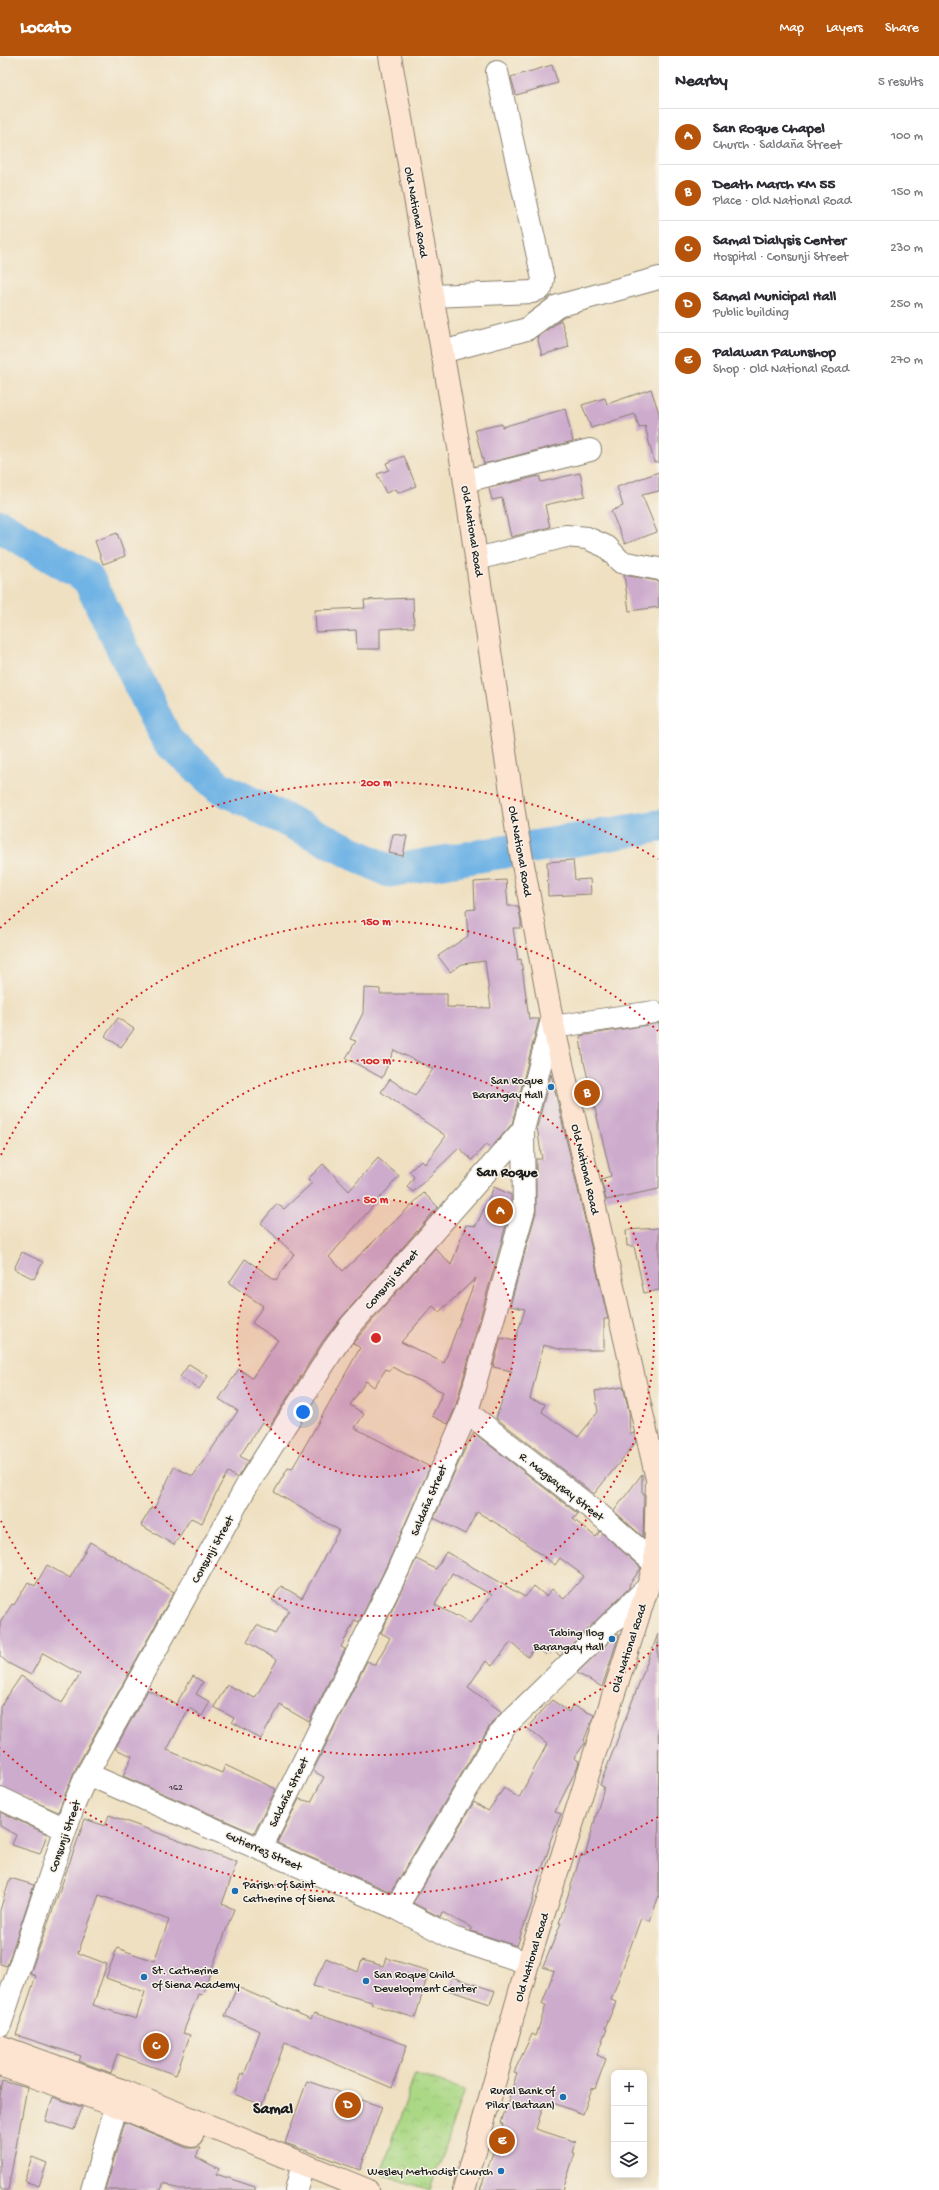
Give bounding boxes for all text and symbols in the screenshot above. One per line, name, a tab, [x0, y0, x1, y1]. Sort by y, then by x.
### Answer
text: Locato	[20, 17, 71, 40]
text: Map	[780, 20, 804, 37]
text: Layers	[826, 20, 863, 37]
text: Share	[885, 20, 919, 37]
text: Nearby	[675, 72, 728, 92]
text: 5 results	[878, 75, 923, 90]
text: San Roque Chapel	[713, 120, 825, 138]
text: A	[684, 129, 692, 144]
text: 100 m	[891, 129, 923, 144]
text: Church · Saldaña Street	[713, 138, 841, 153]
street label: Old National Road	[400, 166, 430, 260]
text: Death March KM 55	[713, 176, 835, 194]
text: B	[685, 185, 691, 200]
text: 150 m	[891, 185, 923, 200]
text: Place · Old National Road	[713, 194, 851, 209]
text: Samal Dialysis Center	[713, 232, 846, 250]
text: C	[684, 241, 692, 256]
text: 230 m	[890, 241, 923, 256]
text: Hospital · Consunji Street	[713, 250, 848, 265]
text: Samal Municipal Hall	[713, 288, 836, 306]
text: D	[684, 297, 692, 312]
text: 250 m	[890, 297, 923, 312]
text: Public building	[713, 306, 789, 321]
text: Palawan Pawnshop	[713, 344, 836, 362]
text: E	[684, 353, 692, 368]
text: 270 m	[890, 353, 923, 368]
text: Shop · Old National Road	[713, 362, 849, 377]
street label: Old National Road	[457, 485, 485, 579]
text: 200 m	[361, 777, 392, 791]
street label: Old National Road	[504, 805, 534, 899]
text: 150 m	[360, 916, 391, 930]
text: 100 m	[360, 1055, 391, 1069]
place label: San Roque Barangay Hall	[472, 1075, 544, 1103]
pin: B	[574, 1078, 600, 1108]
marker: San Roque Barangay Hall	[546, 1082, 556, 1092]
street label: Old National Road	[567, 1123, 601, 1217]
district label: San Roque	[476, 1165, 538, 1182]
text: 50 m	[364, 1194, 389, 1208]
pin: A	[487, 1196, 513, 1226]
street label: Consunji Street	[363, 1247, 423, 1313]
centre of rings	[369, 1331, 383, 1345]
your location	[293, 1402, 313, 1422]
street label: R. Magsaysay Street	[516, 1450, 607, 1526]
street label: Saldaña Street	[409, 1462, 452, 1538]
street label: Consunji Street	[189, 1513, 239, 1586]
street label: Old National Road	[609, 1602, 651, 1695]
place label: Tabing Ilog Barangay Hall	[533, 1627, 604, 1655]
marker: Tabing Ilog Barangay Hall	[607, 1634, 617, 1644]
street label: Saldaña Street	[267, 1755, 313, 1830]
house number: 162	[168, 1782, 183, 1794]
street label: Consunji Street	[47, 1798, 85, 1874]
street label: Gutierrez Street	[223, 1829, 304, 1875]
place label: Parish of Saint Catherine of Siena	[242, 1879, 335, 1907]
marker: Parish of Saint Catherine of Siena	[230, 1886, 240, 1896]
street label: Old National Road	[513, 1911, 553, 2004]
place label: St. Catherine of Siena Academy	[152, 1965, 240, 1993]
place label: San Roque Child Development Center	[373, 1969, 478, 1997]
marker: St. Catherine of Siena Academy	[139, 1972, 149, 1982]
marker: San Roque Child Development Center	[361, 1976, 371, 1986]
pin: C	[143, 2031, 169, 2061]
map controls	[611, 2070, 647, 2178]
button: +	[611, 2070, 647, 2106]
place label: Rural Bank of Pilar (Bataan)	[485, 2085, 556, 2113]
pin: D	[335, 2090, 361, 2120]
marker: Rural Bank of Pilar (Bataan)	[558, 2092, 568, 2102]
district label: Samal	[253, 2101, 294, 2120]
button: −	[611, 2106, 647, 2142]
pin: E	[489, 2126, 515, 2156]
button: layers	[611, 2142, 647, 2178]
place label: Wesley Methodist Church	[367, 2166, 494, 2180]
marker: Wesley Methodist Church	[496, 2166, 506, 2176]

